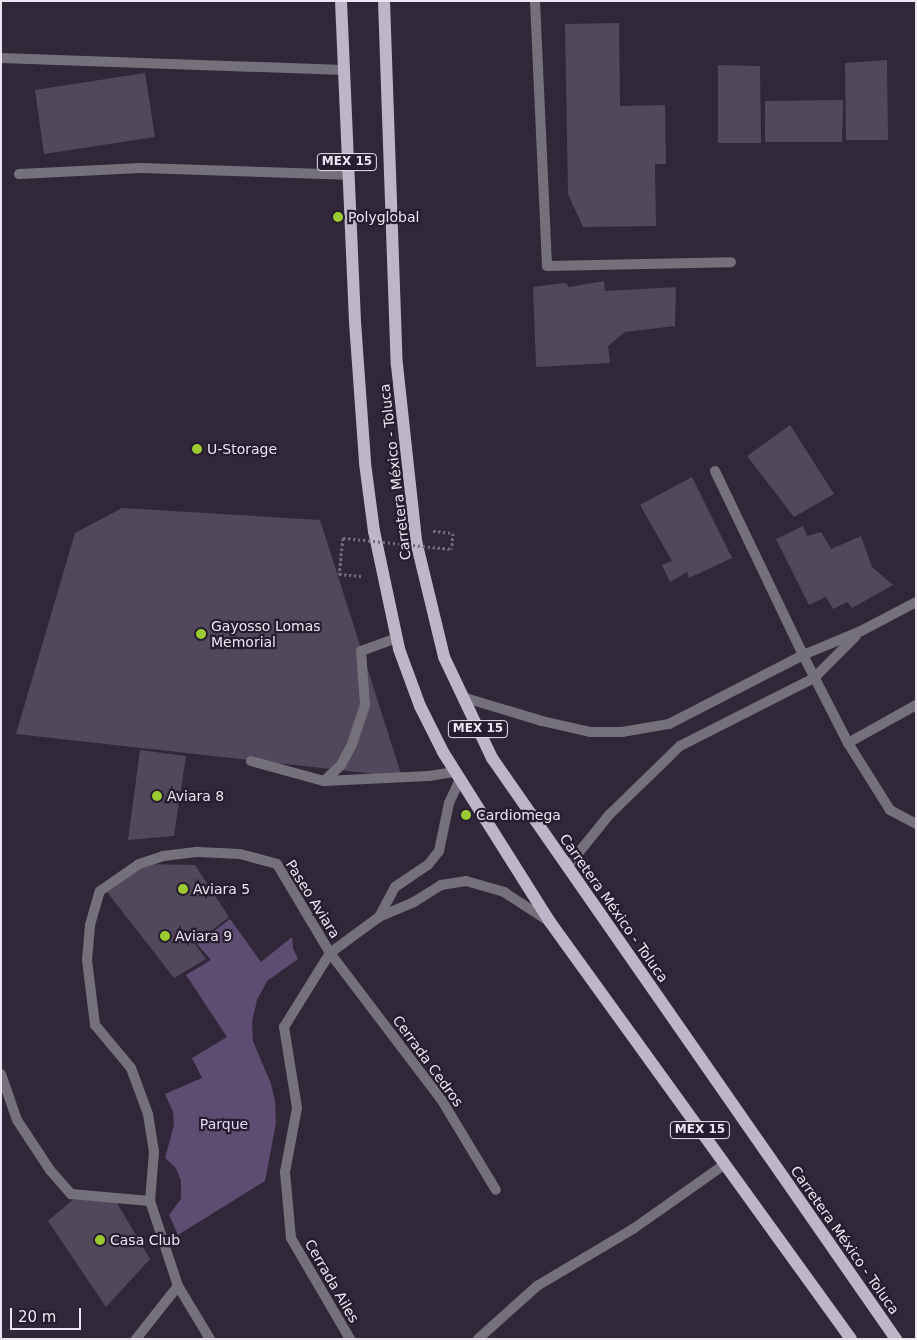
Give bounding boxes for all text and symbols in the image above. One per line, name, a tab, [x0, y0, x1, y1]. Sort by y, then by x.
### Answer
road number: MEX 15	[316, 152, 378, 172]
place label: Polyglobal	[348, 209, 419, 225]
marker: Polyglobal	[332, 211, 344, 223]
street label: Carretera México - Toluca	[376, 383, 414, 561]
place label: U-Storage	[207, 441, 277, 457]
marker: U-Storage	[191, 443, 203, 455]
place label: Gayosso Lomas Memorial	[211, 618, 321, 650]
marker: Gayosso Lomas Memorial	[195, 628, 207, 640]
road number: MEX 15	[447, 720, 509, 739]
place label: Aviara 8	[167, 788, 224, 804]
marker: Aviara 8	[151, 790, 163, 802]
place label: Cardiomega	[476, 807, 561, 823]
marker: Cardiomega	[460, 809, 472, 821]
street label: Carretera México - Toluca	[556, 831, 672, 985]
street label: Paseo Aviara	[282, 857, 344, 941]
place label: Aviara 5	[193, 881, 250, 897]
marker: Aviara 5	[177, 883, 189, 895]
place label: Aviara 9	[175, 928, 232, 944]
marker: Aviara 9	[159, 930, 171, 942]
street label: Cerrada Cedros	[389, 1012, 467, 1110]
park label: Parque	[200, 1116, 248, 1132]
road number: MEX 15	[669, 1120, 731, 1140]
street label: Carretera México - Toluca	[787, 1163, 903, 1317]
place label: Casa Club	[110, 1232, 180, 1248]
marker: Casa Club	[94, 1234, 106, 1246]
street label: Cerrada Ailes	[301, 1236, 363, 1326]
scale bar	[12, 1298, 84, 1330]
text: 20 m	[18, 1308, 56, 1326]

